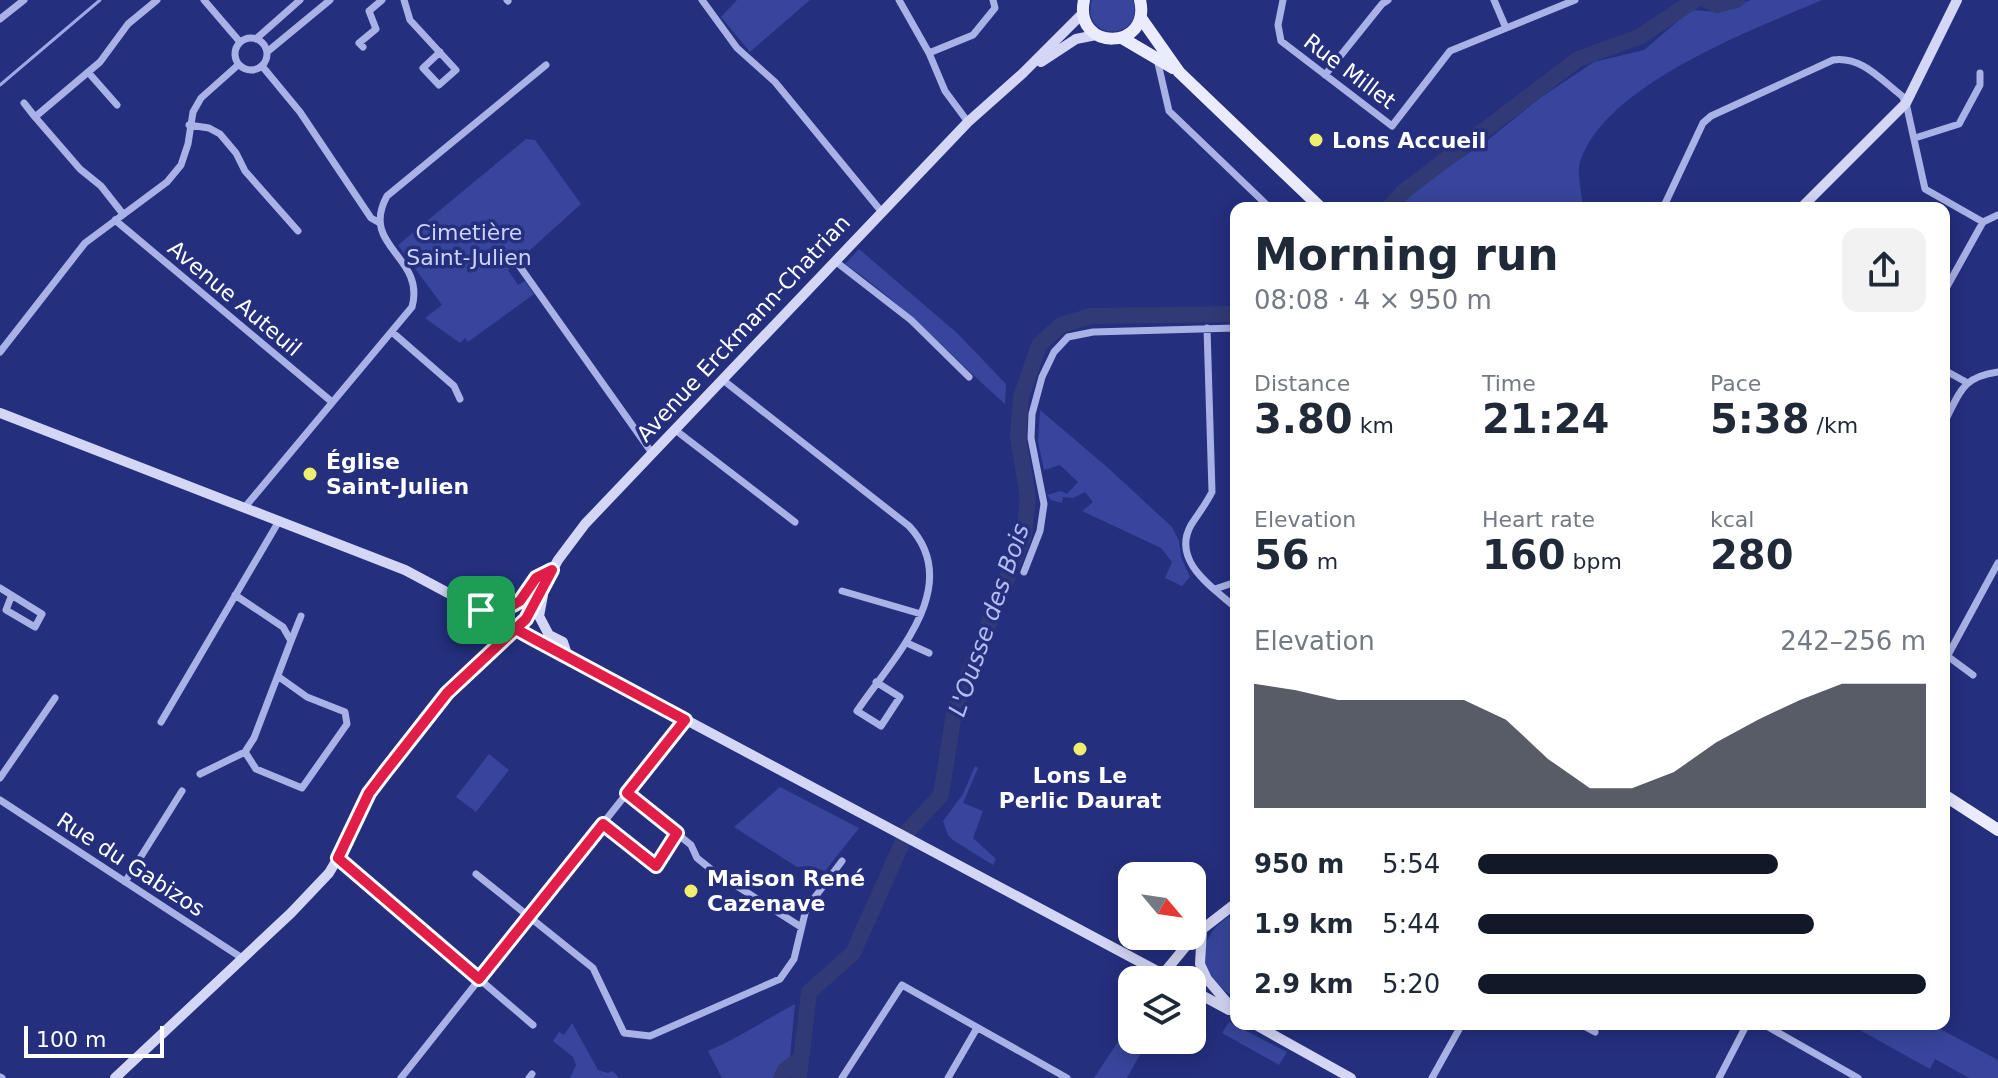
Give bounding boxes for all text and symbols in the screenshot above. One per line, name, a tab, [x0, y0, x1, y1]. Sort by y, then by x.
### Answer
street label: Rue Millet	[1299, 29, 1401, 114]
place label: Lons Accueil	[1332, 128, 1486, 153]
marker: Lons Accueil	[1307, 131, 1325, 149]
street label: Avenue Erckmann-Chatrian	[632, 210, 855, 447]
park label: Cimetière Saint-Julien	[406, 220, 532, 270]
button: share	[1842, 228, 1926, 312]
text: Morning run	[1254, 229, 1559, 280]
street label: Avenue Auteuil	[163, 235, 306, 361]
text: 08:08 · 4 × 950 m	[1254, 285, 1492, 315]
text: Distance	[1254, 371, 1350, 396]
text: Time	[1482, 371, 1536, 396]
text: Pace	[1710, 371, 1761, 396]
text: 3.80	[1254, 396, 1353, 442]
text: 21:24	[1482, 396, 1609, 442]
text: 5:38	[1710, 396, 1810, 442]
text: km	[1353, 413, 1394, 438]
text: /km	[1810, 413, 1858, 438]
place label: Église Saint-Julien	[326, 449, 469, 499]
marker: Église Saint-Julien	[301, 465, 319, 483]
text: Elevation	[1254, 507, 1356, 532]
text: Heart rate	[1482, 507, 1595, 532]
text: kcal	[1710, 507, 1754, 532]
water label: L'Ousse des Bois	[943, 520, 1035, 720]
text: 56	[1254, 532, 1310, 578]
text: 160	[1482, 532, 1566, 578]
text: 280	[1710, 532, 1794, 578]
text: m	[1310, 549, 1338, 574]
text: bpm	[1566, 549, 1622, 574]
pin	[447, 576, 515, 644]
icon: arrive	[459, 588, 503, 632]
text: Elevation	[1254, 626, 1375, 656]
text: 242–256 m	[1780, 626, 1926, 656]
marker: Lons Le Perlic Daurat	[1071, 740, 1089, 758]
place label: Lons Le Perlic Daurat	[999, 763, 1162, 813]
street label: Rue du Gabizos	[52, 807, 209, 921]
text: 950 m	[1254, 849, 1344, 879]
text: 5:54	[1382, 849, 1440, 879]
north arrow	[1118, 862, 1206, 950]
map controls	[1118, 862, 1206, 1054]
place label: Maison René Cazenave	[707, 866, 865, 916]
marker: Maison René Cazenave	[682, 882, 700, 900]
text: 1.9 km	[1254, 909, 1354, 939]
text: 5:44	[1382, 909, 1440, 939]
button: layers	[1118, 966, 1206, 1054]
text: 2.9 km	[1254, 969, 1354, 999]
text: 5:20	[1382, 969, 1440, 999]
scale bar	[24, 1022, 164, 1058]
text: 100 m	[36, 1027, 106, 1052]

